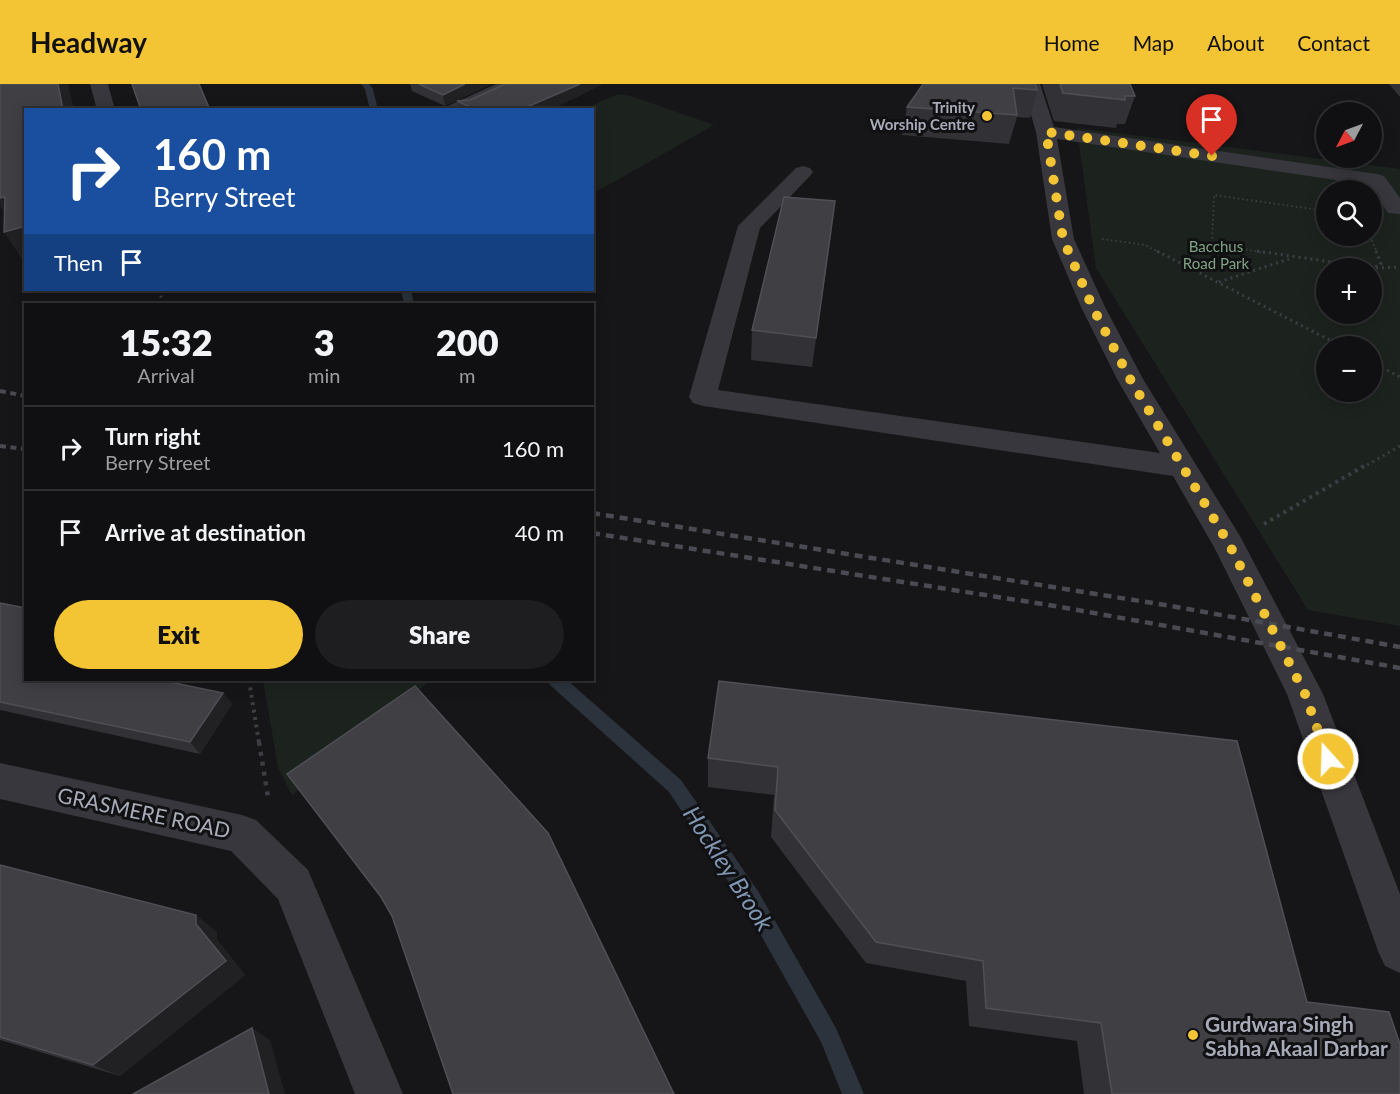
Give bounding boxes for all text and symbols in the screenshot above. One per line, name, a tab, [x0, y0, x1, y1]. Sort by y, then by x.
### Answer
text: Headway	[30, 25, 147, 59]
text: Home	[1044, 30, 1100, 55]
text: Map	[1133, 30, 1174, 55]
text: About	[1207, 30, 1264, 55]
text: Contact	[1297, 30, 1370, 55]
pin	[1186, 94, 1237, 156]
place label: Trinity Worship Centre	[870, 98, 975, 133]
north arrow	[1316, 102, 1382, 168]
map controls	[1316, 102, 1382, 402]
icon: arrive	[1195, 103, 1228, 136]
marker: Trinity Worship Centre	[980, 109, 994, 123]
text: 160 m	[153, 129, 271, 179]
icon: right	[54, 132, 132, 210]
text: Berry Street	[153, 180, 295, 213]
button: search	[1316, 180, 1382, 246]
park label: Bacchus Road Park	[1183, 237, 1250, 272]
icon: arrive	[115, 246, 148, 279]
text: Then	[54, 249, 103, 276]
button: +	[1316, 258, 1382, 324]
text: 15:32	[119, 320, 213, 364]
text: 3	[314, 320, 335, 364]
text: 200	[436, 320, 499, 364]
button: −	[1316, 336, 1382, 402]
text: Arrival	[137, 363, 195, 387]
text: min	[308, 363, 340, 387]
text: m	[459, 363, 475, 387]
text: Turn right	[105, 423, 200, 450]
icon: right	[54, 432, 87, 465]
text: 160 m	[502, 435, 564, 462]
text: Berry Street	[105, 450, 211, 474]
icon: arrive	[54, 516, 87, 549]
text: Arrive at destination	[105, 519, 306, 546]
text: 40 m	[515, 519, 564, 546]
button: Exit	[54, 600, 303, 669]
button: Share	[315, 600, 564, 669]
position arrow	[1296, 727, 1360, 791]
street label: GRASMERE ROAD	[55, 781, 233, 843]
water label: Hockley Brook	[678, 800, 780, 936]
place label: Gurdwara Singh Sabha Akaal Darbar	[1205, 1011, 1388, 1060]
marker: Gurdwara Singh Sabha Akaal Darbar	[1186, 1028, 1200, 1042]

